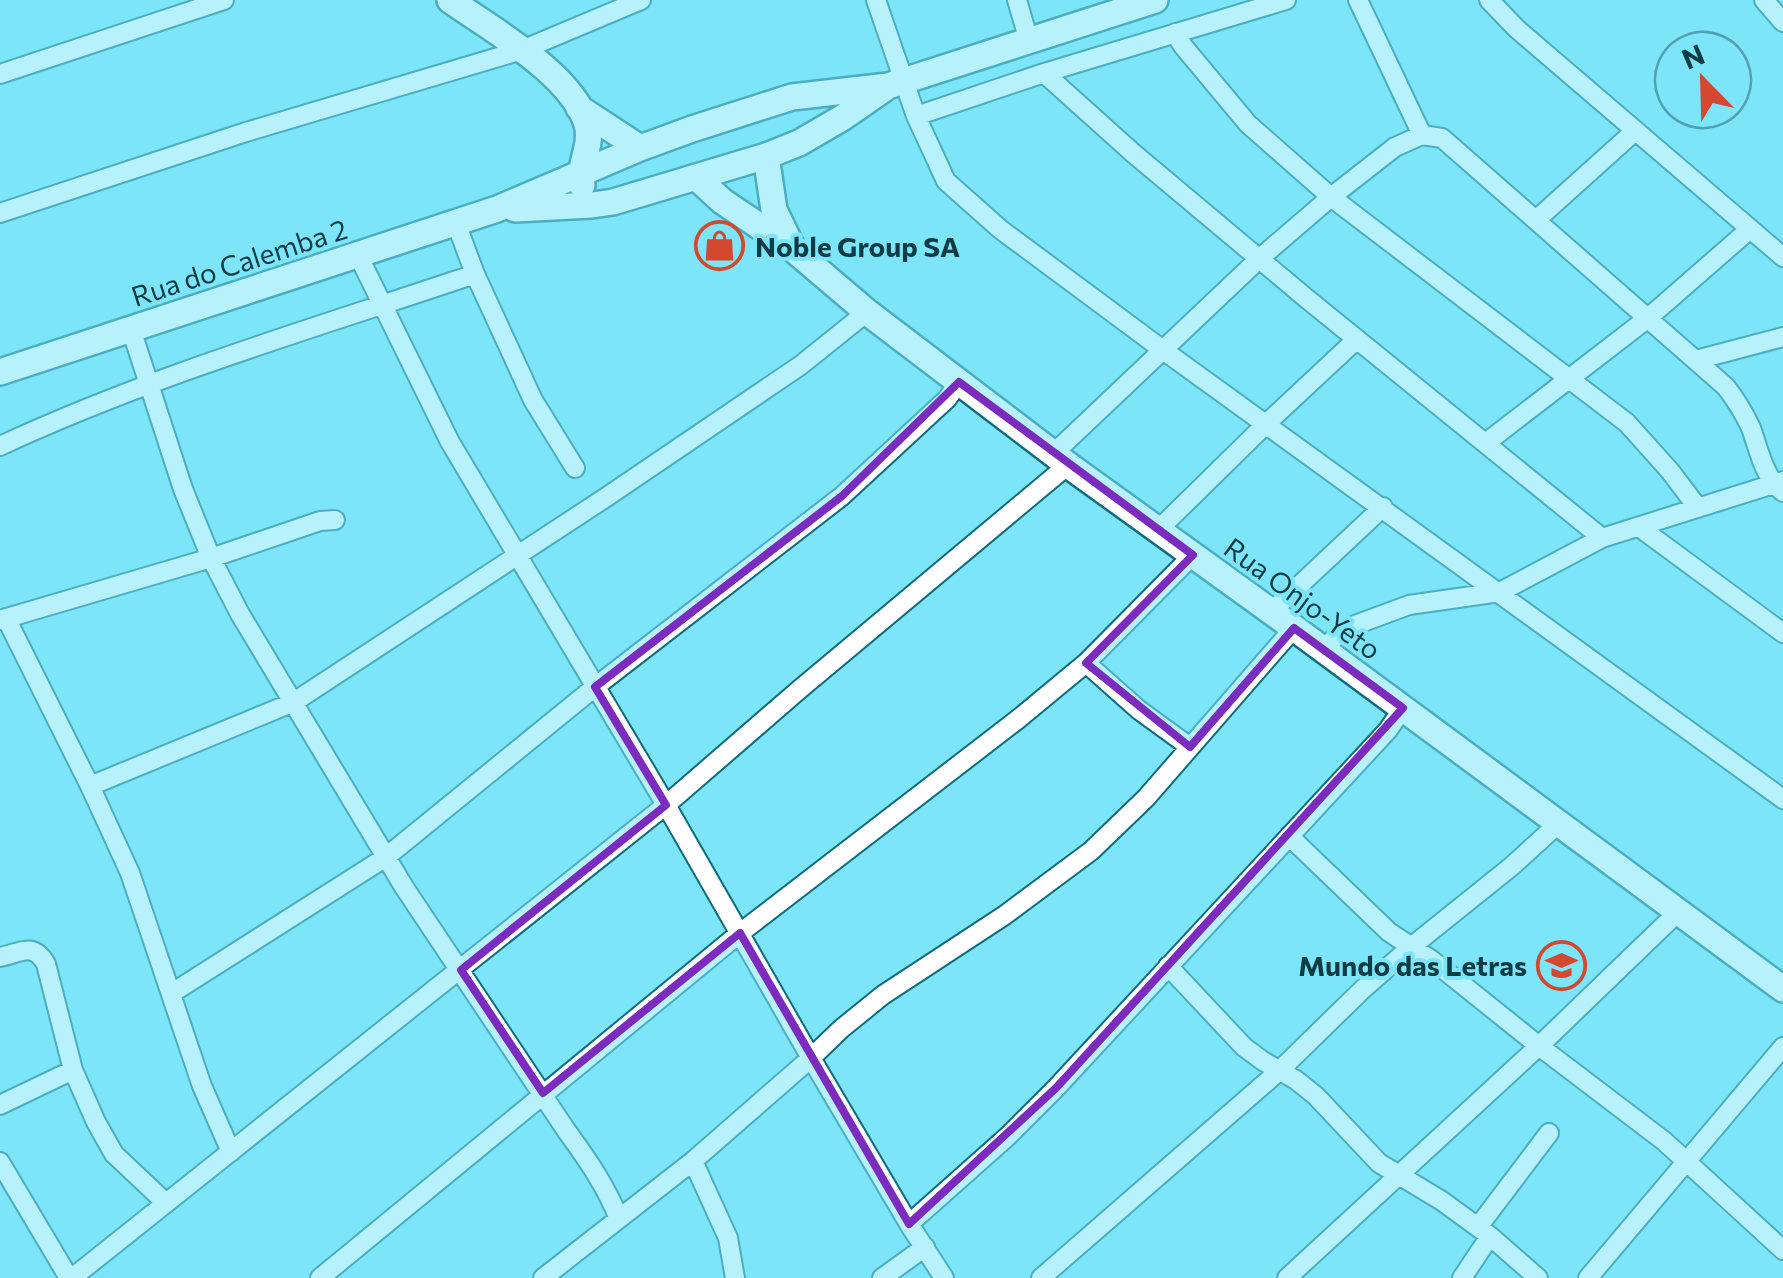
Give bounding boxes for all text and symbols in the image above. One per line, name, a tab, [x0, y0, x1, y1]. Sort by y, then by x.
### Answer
north arrow	[1653, 30, 1753, 130]
text: N	[1677, 36, 1709, 76]
street label: Rua do Calemba 2	[127, 211, 351, 313]
shop icon: Noble Group SA	[694, 220, 746, 272]
place label: Noble Group SA	[755, 229, 960, 263]
street label: Rua Onjo-Yeto	[1218, 530, 1388, 666]
school or university icon: Mundo das Letras	[1536, 939, 1588, 991]
place label: Mundo das Letras	[1298, 948, 1527, 982]

